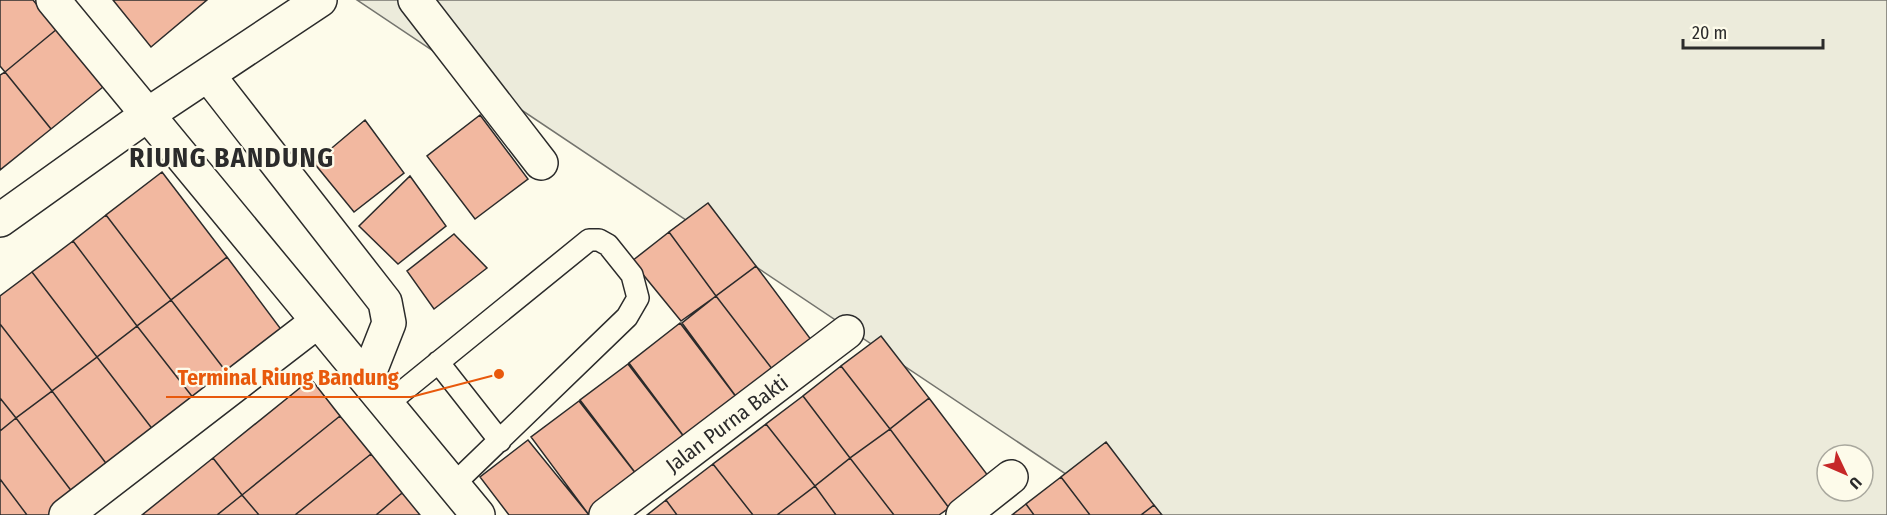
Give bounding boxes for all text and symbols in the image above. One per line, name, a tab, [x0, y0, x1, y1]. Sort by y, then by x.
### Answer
scale bar	[1683, 12, 1822, 50]
text: 20 m	[1692, 22, 1727, 44]
district label: RIUNG BANDUNG	[129, 142, 335, 174]
callout: Terminal Riung Bandung	[166, 357, 411, 397]
text: Terminal Riung Bandung	[177, 364, 399, 391]
street label: Jalan Purna Bakti	[661, 370, 793, 478]
north arrow	[1815, 443, 1875, 503]
text: U	[1845, 473, 1866, 493]

